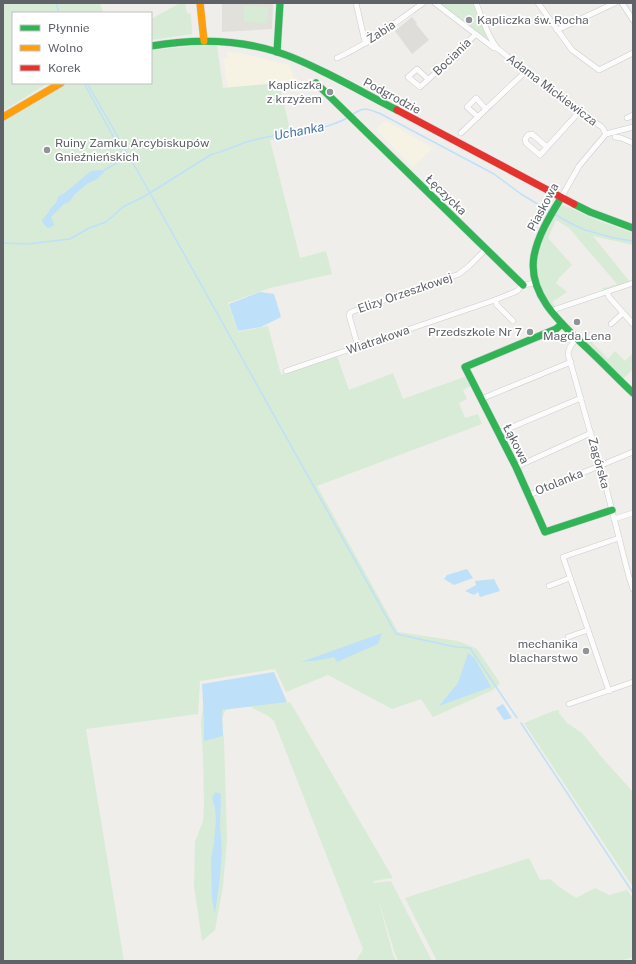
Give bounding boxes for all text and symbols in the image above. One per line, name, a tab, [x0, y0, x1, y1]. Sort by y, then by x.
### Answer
legend	[12, 12, 152, 84]
place label: Kapliczka św. Rocha	[477, 13, 589, 27]
marker: Kapliczka św. Rocha	[464, 15, 474, 25]
street label: Żabia	[364, 18, 398, 46]
text: Płynnie	[48, 21, 90, 35]
street label: Bociania	[430, 35, 474, 79]
text: Wolno	[48, 41, 83, 55]
street label: Adama Mickiewicza	[504, 51, 600, 129]
text: Korek	[48, 61, 81, 75]
street label: Podgrodzie	[361, 75, 423, 117]
place label: Kapliczka z krzyżem	[267, 78, 322, 106]
marker: Kapliczka z krzyżem	[325, 87, 335, 97]
water label: Uchanka	[273, 119, 325, 143]
place label: Ruiny Zamku Arcybiskupów Gnieźnieńskich	[55, 136, 210, 164]
marker: Ruiny Zamku Arcybiskupów Gnieźnieńskich	[42, 145, 52, 155]
street label: Łęczycka	[423, 172, 469, 218]
street label: Piaskowa	[525, 181, 561, 233]
street label: Elizy Orzeszkowej	[356, 270, 454, 316]
marker: Magda Lena	[572, 317, 582, 327]
street label: Wiatrakowa	[345, 323, 411, 357]
place label: Przedszkole Nr 7	[428, 325, 522, 339]
marker: Przedszkole Nr 7	[525, 327, 535, 337]
place label: Magda Lena	[543, 329, 611, 343]
street label: Łąkowa	[500, 422, 532, 466]
street label: Zagórska	[585, 436, 613, 490]
street label: Otolanka	[533, 466, 585, 498]
place label: mechanika blacharstwo	[509, 637, 578, 665]
marker: mechanika blacharstwo	[581, 646, 591, 656]

